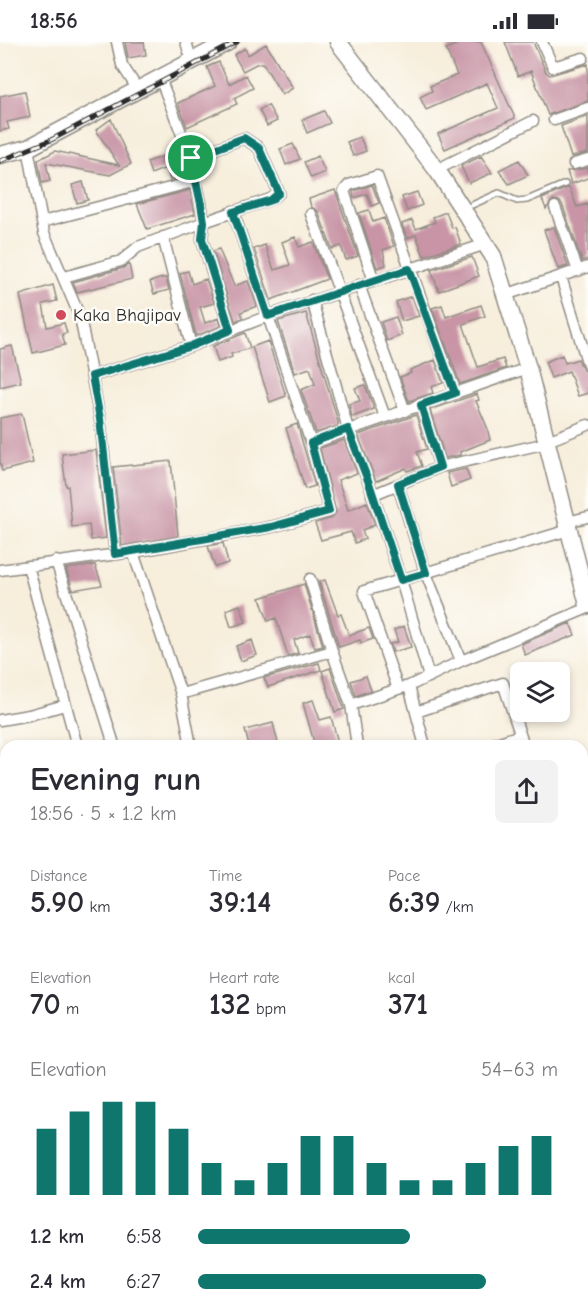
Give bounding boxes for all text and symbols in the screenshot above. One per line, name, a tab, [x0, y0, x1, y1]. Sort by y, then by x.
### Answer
text: 18:56	[30, 8, 78, 34]
pin	[165, 132, 216, 183]
icon: arrive	[174, 141, 207, 174]
place label: Kaka Bhajipav	[73, 305, 181, 326]
marker: Kaka Bhajipav	[54, 308, 68, 322]
map controls	[510, 662, 570, 722]
button: layers	[510, 662, 570, 722]
text: Evening run	[30, 760, 201, 798]
button: share	[495, 760, 558, 823]
text: 18:56 · 5 × 1.2 km	[30, 802, 176, 825]
text: Distance	[30, 867, 87, 885]
text: Time	[209, 867, 242, 885]
text: Pace	[388, 867, 420, 885]
text: 5.90	[30, 885, 84, 920]
text: 39:14	[209, 885, 271, 920]
text: 6:39	[388, 885, 440, 920]
text: km	[84, 898, 111, 916]
text: /km	[440, 898, 474, 916]
text: Elevation	[30, 969, 91, 987]
text: Heart rate	[209, 969, 280, 987]
text: kcal	[388, 969, 415, 987]
text: 70	[30, 987, 61, 1022]
text: 132	[209, 987, 251, 1022]
text: 371	[388, 987, 428, 1022]
text: m	[61, 1000, 79, 1018]
text: bpm	[251, 1000, 286, 1018]
text: Elevation	[30, 1058, 107, 1081]
text: 54–63 m	[481, 1058, 558, 1081]
text: 1.2 km	[30, 1225, 84, 1248]
text: 6:58	[126, 1225, 162, 1248]
text: 2.4 km	[30, 1270, 86, 1293]
text: 6:27	[126, 1270, 160, 1293]

